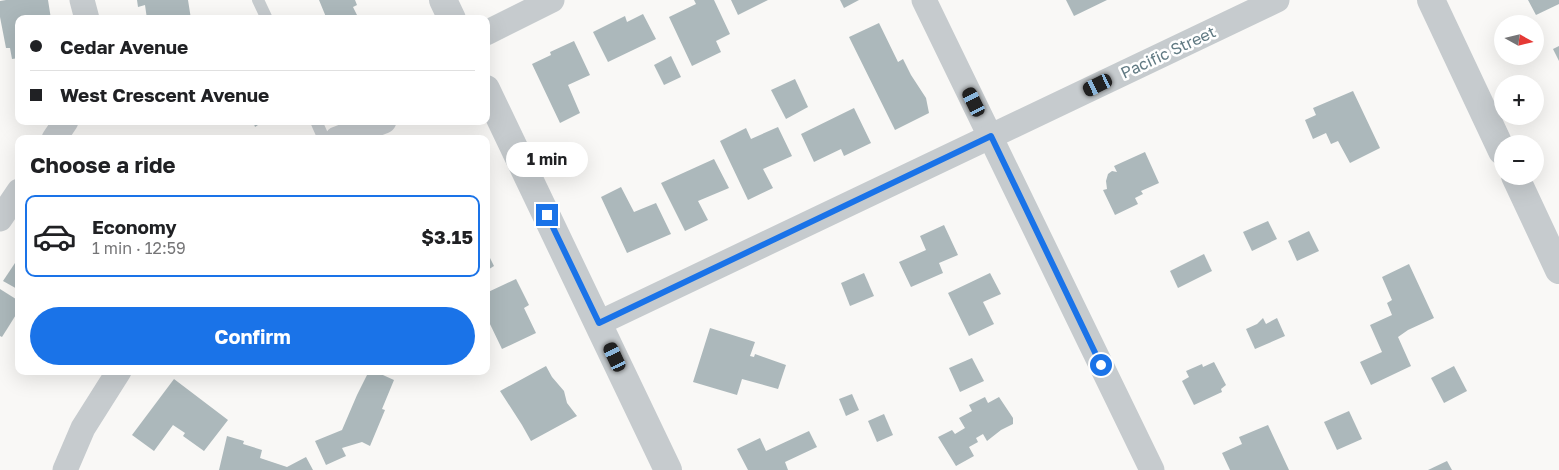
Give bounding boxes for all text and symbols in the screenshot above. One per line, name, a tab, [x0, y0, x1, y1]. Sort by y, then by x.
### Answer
north arrow	[1494, 15, 1544, 65]
map controls	[1494, 15, 1544, 185]
street label: Pacific Street	[1117, 21, 1219, 83]
text: Cedar Avenue	[60, 35, 188, 58]
car	[1081, 72, 1114, 98]
button: +	[1494, 75, 1544, 125]
text: West Crescent Avenue	[60, 83, 269, 106]
car	[960, 85, 987, 119]
button: −	[1494, 135, 1544, 185]
callout: 1 min	[506, 142, 588, 178]
text: 1 min	[527, 149, 567, 169]
text: Choose a ride	[30, 151, 176, 178]
route end	[536, 204, 558, 226]
icon: car	[32, 214, 77, 259]
text: Economy	[92, 215, 177, 238]
text: $3.15	[421, 225, 473, 248]
text: 1 min · 12:59	[92, 238, 186, 258]
button: Confirm	[30, 307, 475, 365]
car	[601, 340, 628, 374]
route start	[1090, 354, 1112, 376]

